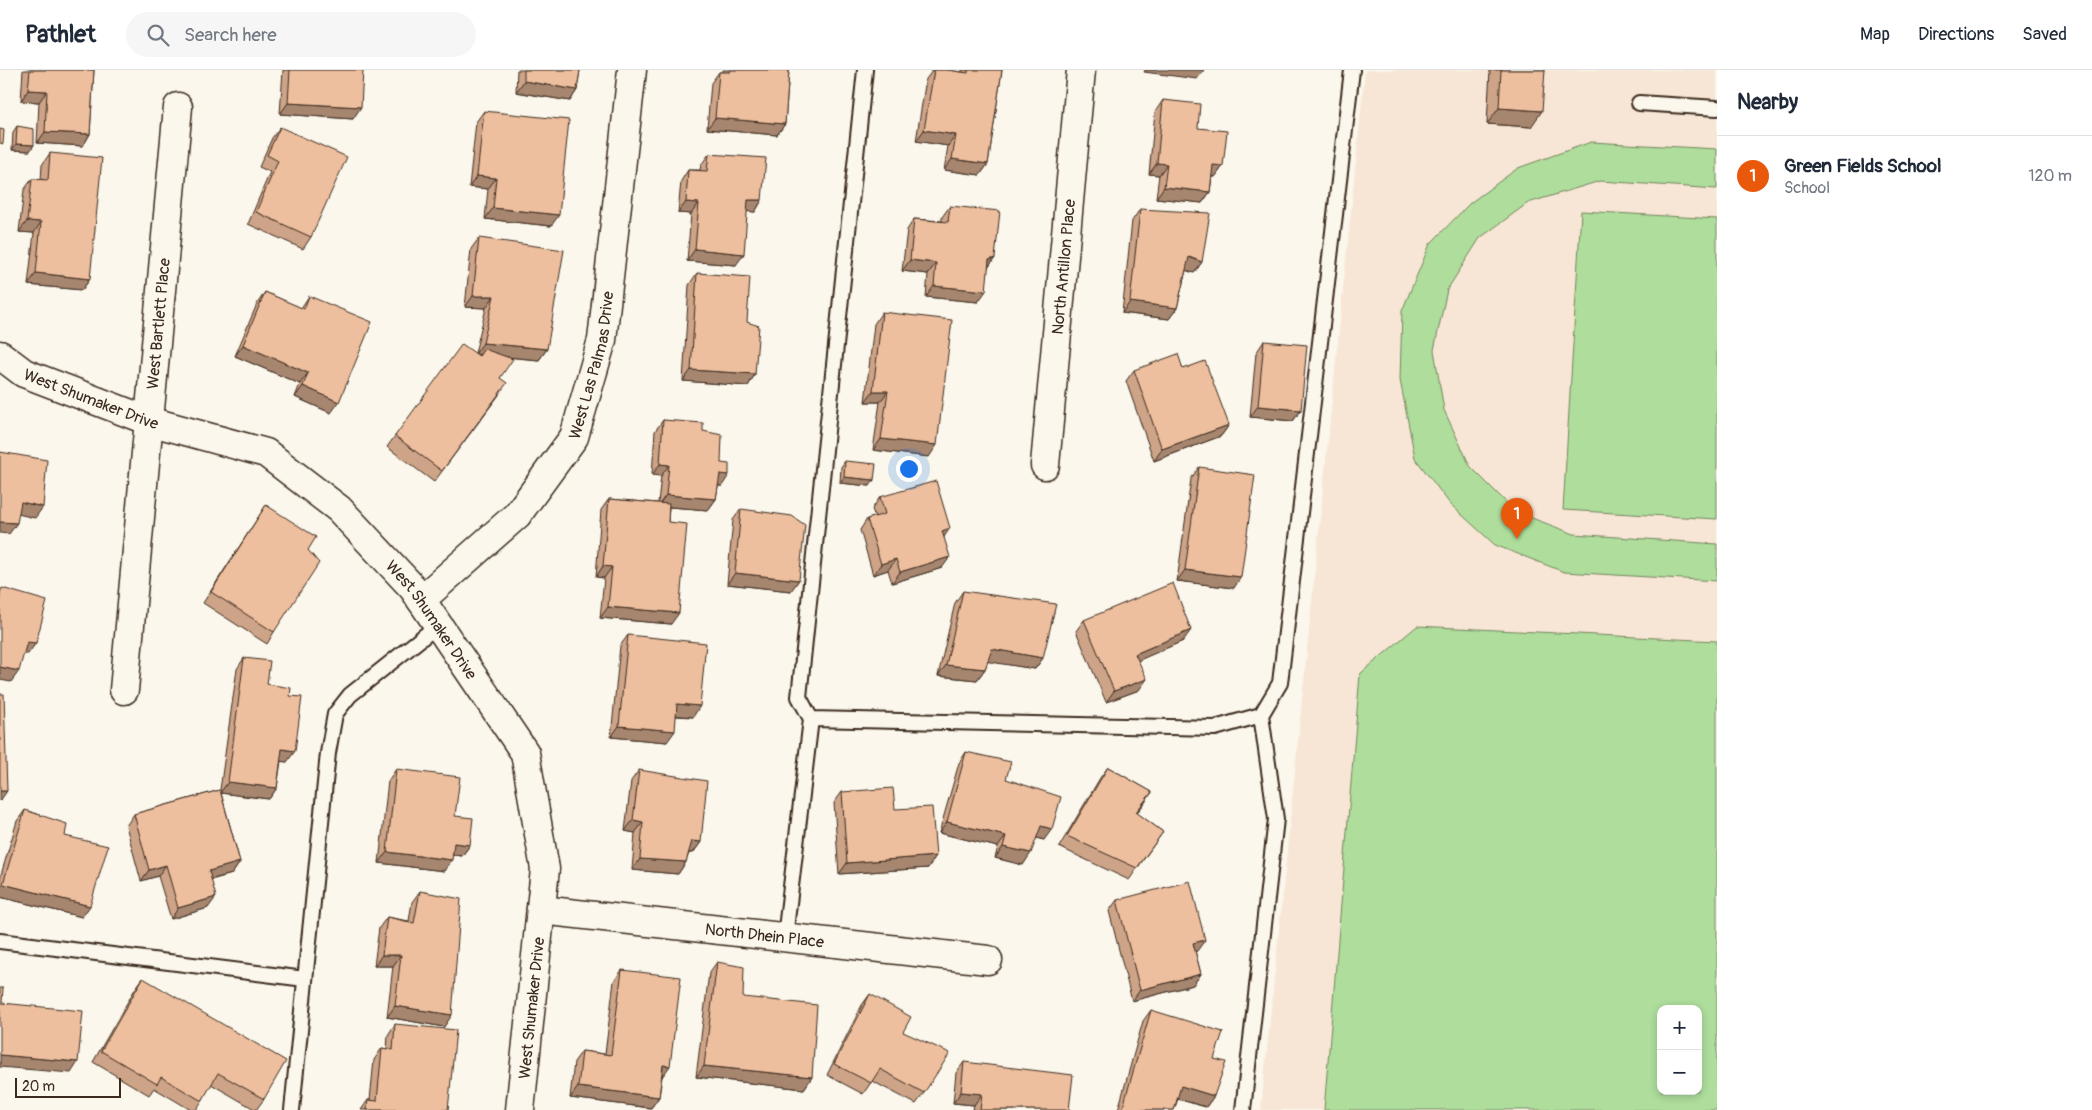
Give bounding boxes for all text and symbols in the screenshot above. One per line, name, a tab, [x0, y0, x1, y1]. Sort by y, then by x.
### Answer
search box	[126, 12, 476, 57]
text: Pathlet	[25, 20, 96, 49]
icon: search	[144, 21, 172, 49]
text: Search here	[184, 23, 277, 47]
text: Map	[1860, 23, 1890, 46]
text: Directions	[1918, 23, 1994, 46]
text: Saved	[2022, 23, 2067, 46]
text: Nearby	[1737, 89, 1798, 116]
text: Green Fields School	[1784, 154, 1941, 178]
text: 1	[1750, 166, 1756, 186]
text: 120 m	[2028, 166, 2072, 186]
text: School	[1784, 178, 1830, 198]
street label: North Antillon Place	[1048, 198, 1080, 336]
street label: West Bartlett Place	[143, 257, 175, 390]
street label: West Las Palmas Drive	[565, 290, 618, 442]
street label: West Shumaker Drive	[21, 365, 161, 434]
your location	[896, 456, 922, 482]
pin: 1	[1501, 498, 1533, 539]
street label: West Shumaker Drive	[381, 556, 481, 684]
street label: North Dhein Place	[704, 919, 825, 953]
street label: West Shumaker Drive	[515, 936, 549, 1080]
map controls	[1657, 1005, 1702, 1095]
button: +	[1657, 1005, 1702, 1050]
button: −	[1657, 1050, 1702, 1095]
scale bar	[15, 1075, 121, 1098]
text: 20 m	[22, 1078, 55, 1095]

